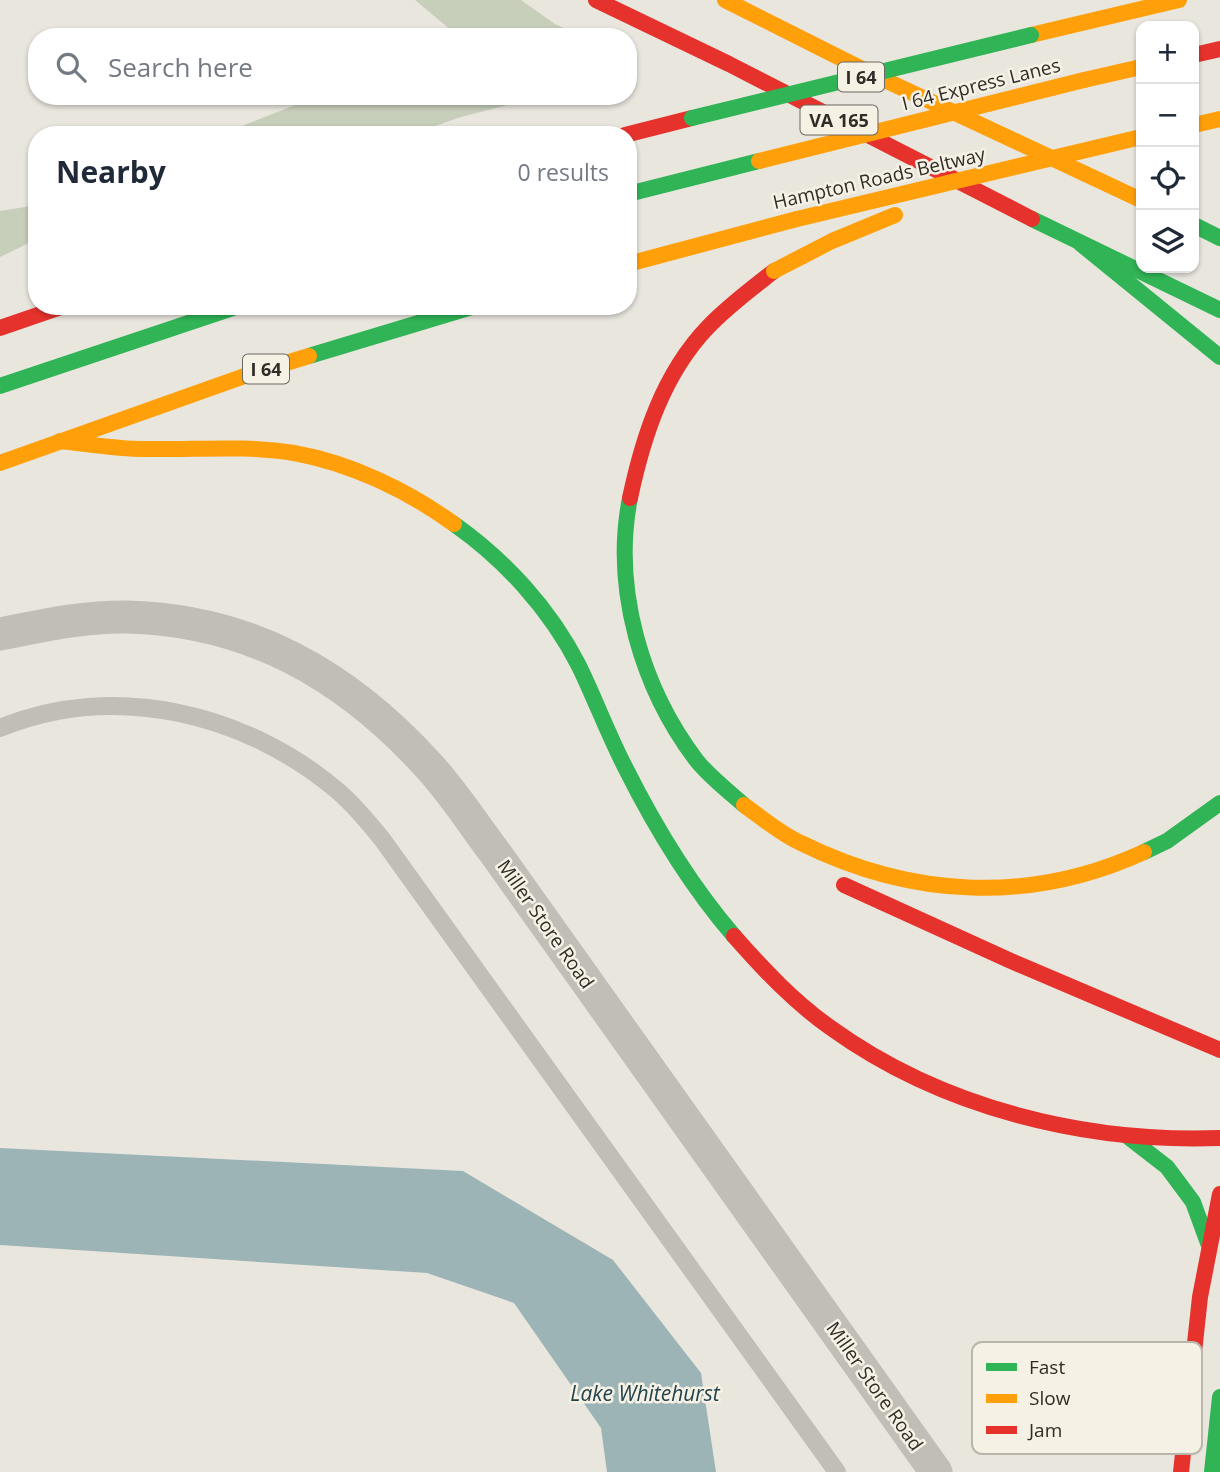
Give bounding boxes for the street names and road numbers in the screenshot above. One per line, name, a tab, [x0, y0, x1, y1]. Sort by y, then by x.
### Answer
street label: I 64 Express Lanes	[899, 52, 1063, 116]
road number: I 64	[838, 62, 884, 92]
road number: VA 165	[800, 106, 878, 134]
street label: Hampton Roads Beltway	[770, 141, 988, 215]
road number: I 64	[243, 354, 289, 384]
street label: Miller Store Road	[492, 854, 600, 994]
street label: Miller Store Road	[821, 1316, 929, 1456]

